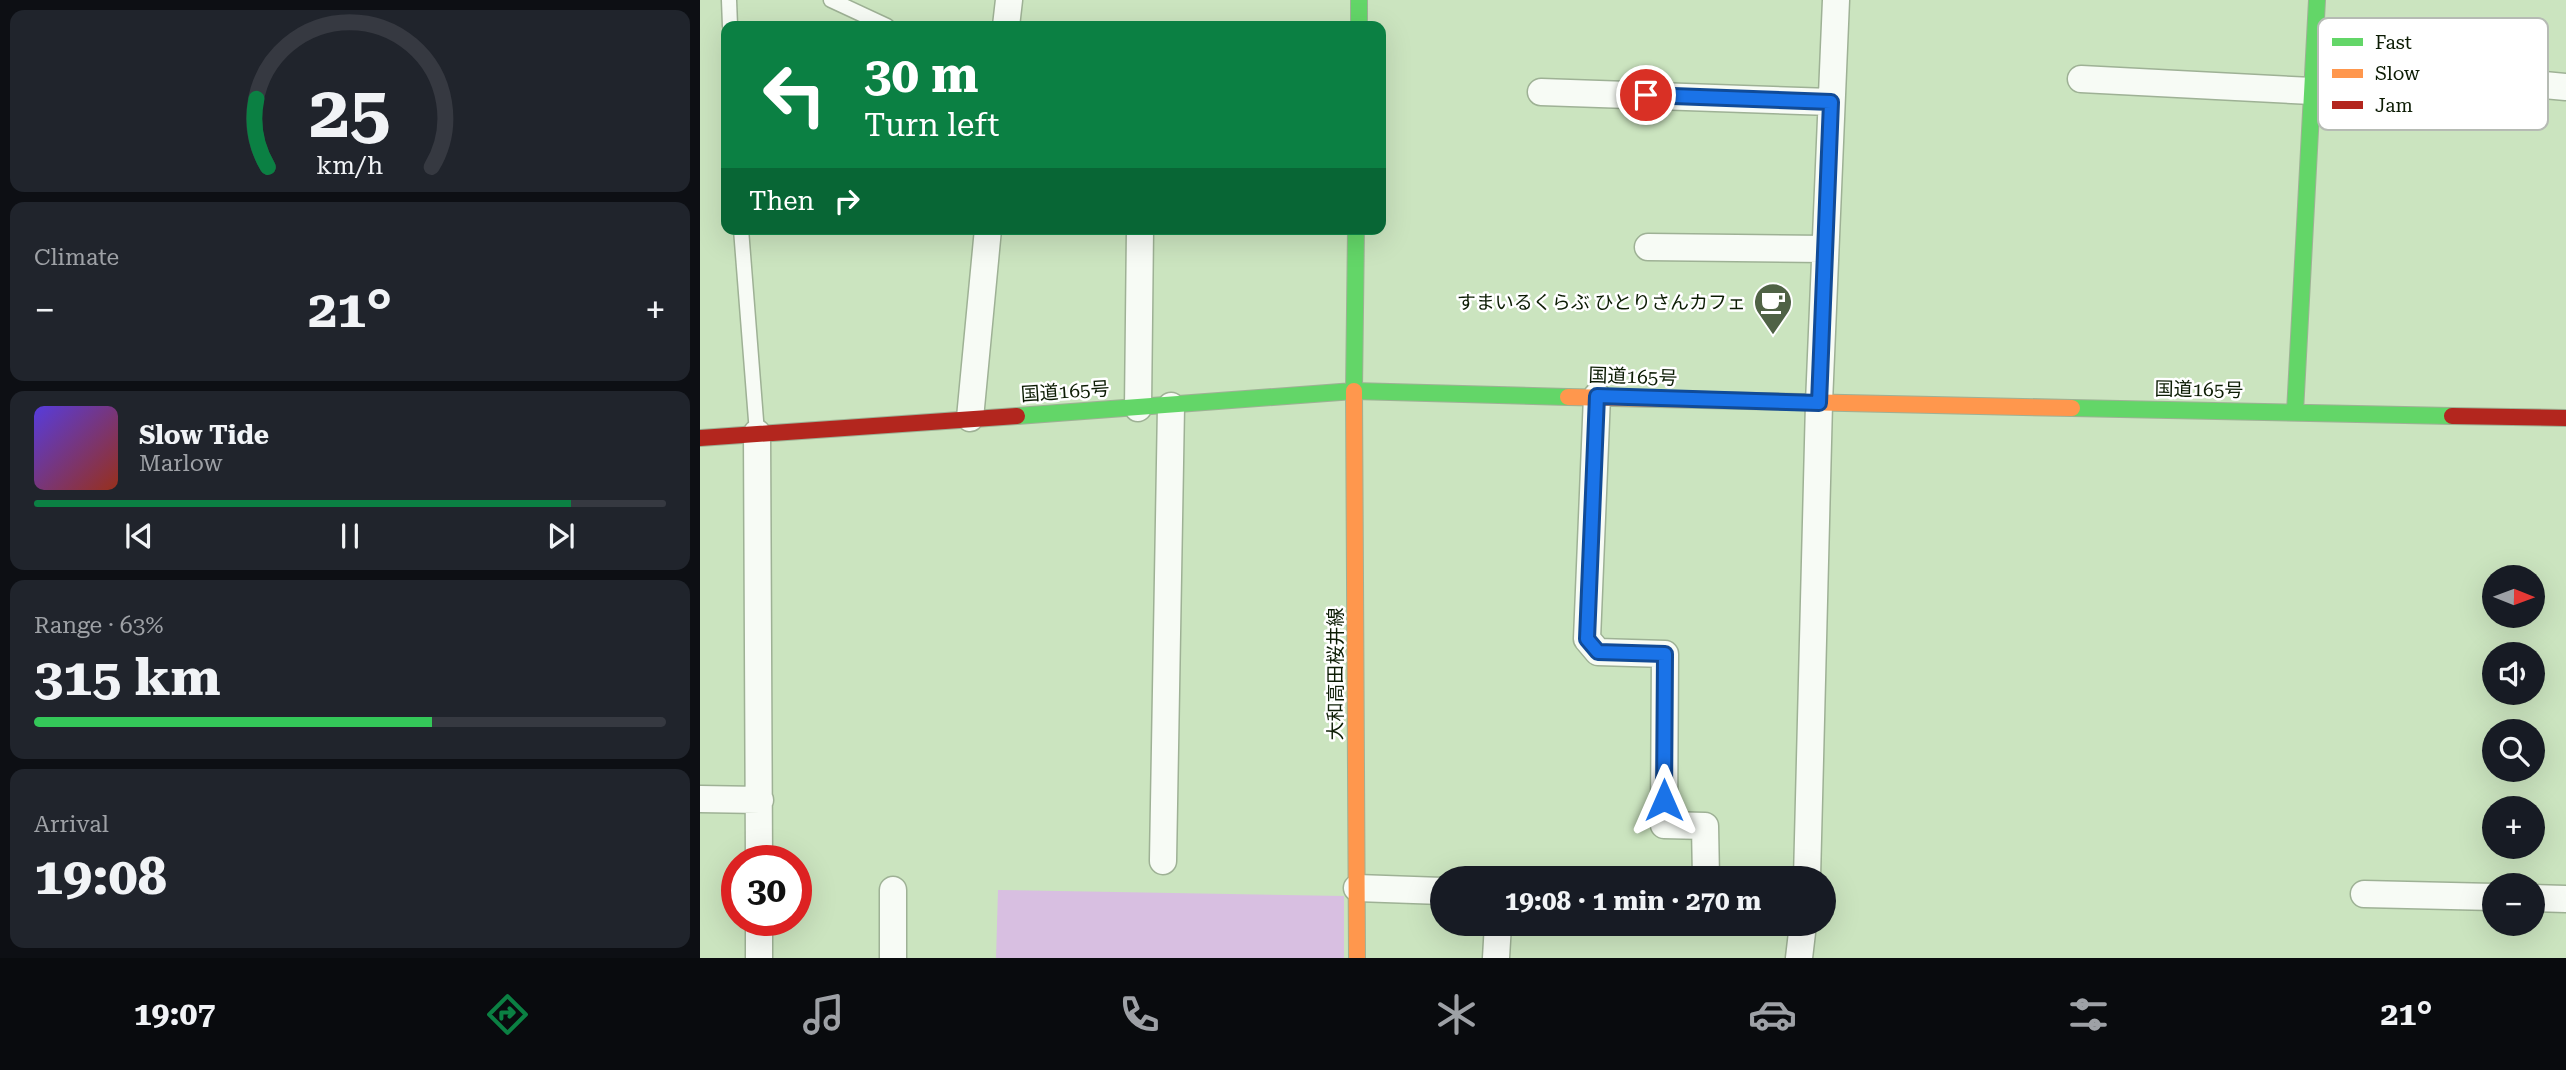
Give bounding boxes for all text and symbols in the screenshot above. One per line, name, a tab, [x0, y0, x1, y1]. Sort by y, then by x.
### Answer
legend	[2318, 18, 2548, 130]
text: Fast	[2375, 31, 2412, 54]
text: 30 m	[864, 47, 979, 104]
icon: left	[749, 49, 840, 140]
text: Slow	[2375, 62, 2420, 85]
pin	[1616, 65, 1676, 125]
text: 25	[309, 70, 391, 155]
icon: arrive	[1627, 76, 1665, 114]
text: Jam	[2375, 94, 2413, 117]
text: Turn left	[864, 106, 999, 144]
text: km/h	[317, 151, 383, 180]
icon: right	[828, 182, 866, 220]
text: Then	[749, 186, 814, 216]
text: Climate	[34, 244, 119, 271]
text: 21°	[308, 279, 392, 340]
cafe icon: すまいるくらぶ ひとりさんカフェ	[1752, 281, 1794, 336]
text: −	[34, 288, 55, 332]
text: +	[645, 288, 666, 332]
place label: すまいるくらぶ ひとりさんカフェ	[1457, 291, 1746, 314]
street label: 国道165号	[1588, 363, 1678, 390]
street label: 国道165号	[1020, 377, 1110, 406]
street label: 国道165号	[2154, 377, 2244, 402]
text: Slow Tide	[139, 420, 269, 450]
text: Marlow	[139, 450, 222, 477]
icon: previous	[120, 517, 158, 555]
icon: pause	[331, 517, 369, 555]
icon: next	[542, 517, 580, 555]
north arrow	[2482, 565, 2544, 628]
map controls	[2482, 565, 2545, 936]
street label: 大和高田桜井線	[1324, 607, 1347, 741]
text: Range · 63%	[34, 612, 163, 639]
button: sound	[2482, 642, 2545, 705]
text: 315 km	[34, 647, 221, 708]
button: search	[2482, 719, 2545, 782]
position arrow	[1627, 763, 1701, 837]
button: +	[2482, 796, 2545, 859]
text: Arrival	[34, 811, 109, 838]
speed limit sign: 30	[721, 845, 812, 936]
text: 19:08	[34, 846, 167, 907]
button: −	[2482, 873, 2545, 936]
text: 19:08 · 1 min · 270 m	[1505, 886, 1761, 916]
icon: directions	[483, 990, 532, 1039]
icon: music	[799, 990, 848, 1039]
icon: phone	[1115, 990, 1164, 1039]
icon: climate	[1432, 990, 1481, 1039]
icon: car	[1748, 990, 1797, 1039]
icon: filters	[2064, 990, 2113, 1039]
text: 19:07	[134, 995, 215, 1033]
text: 21°	[2381, 995, 2432, 1033]

